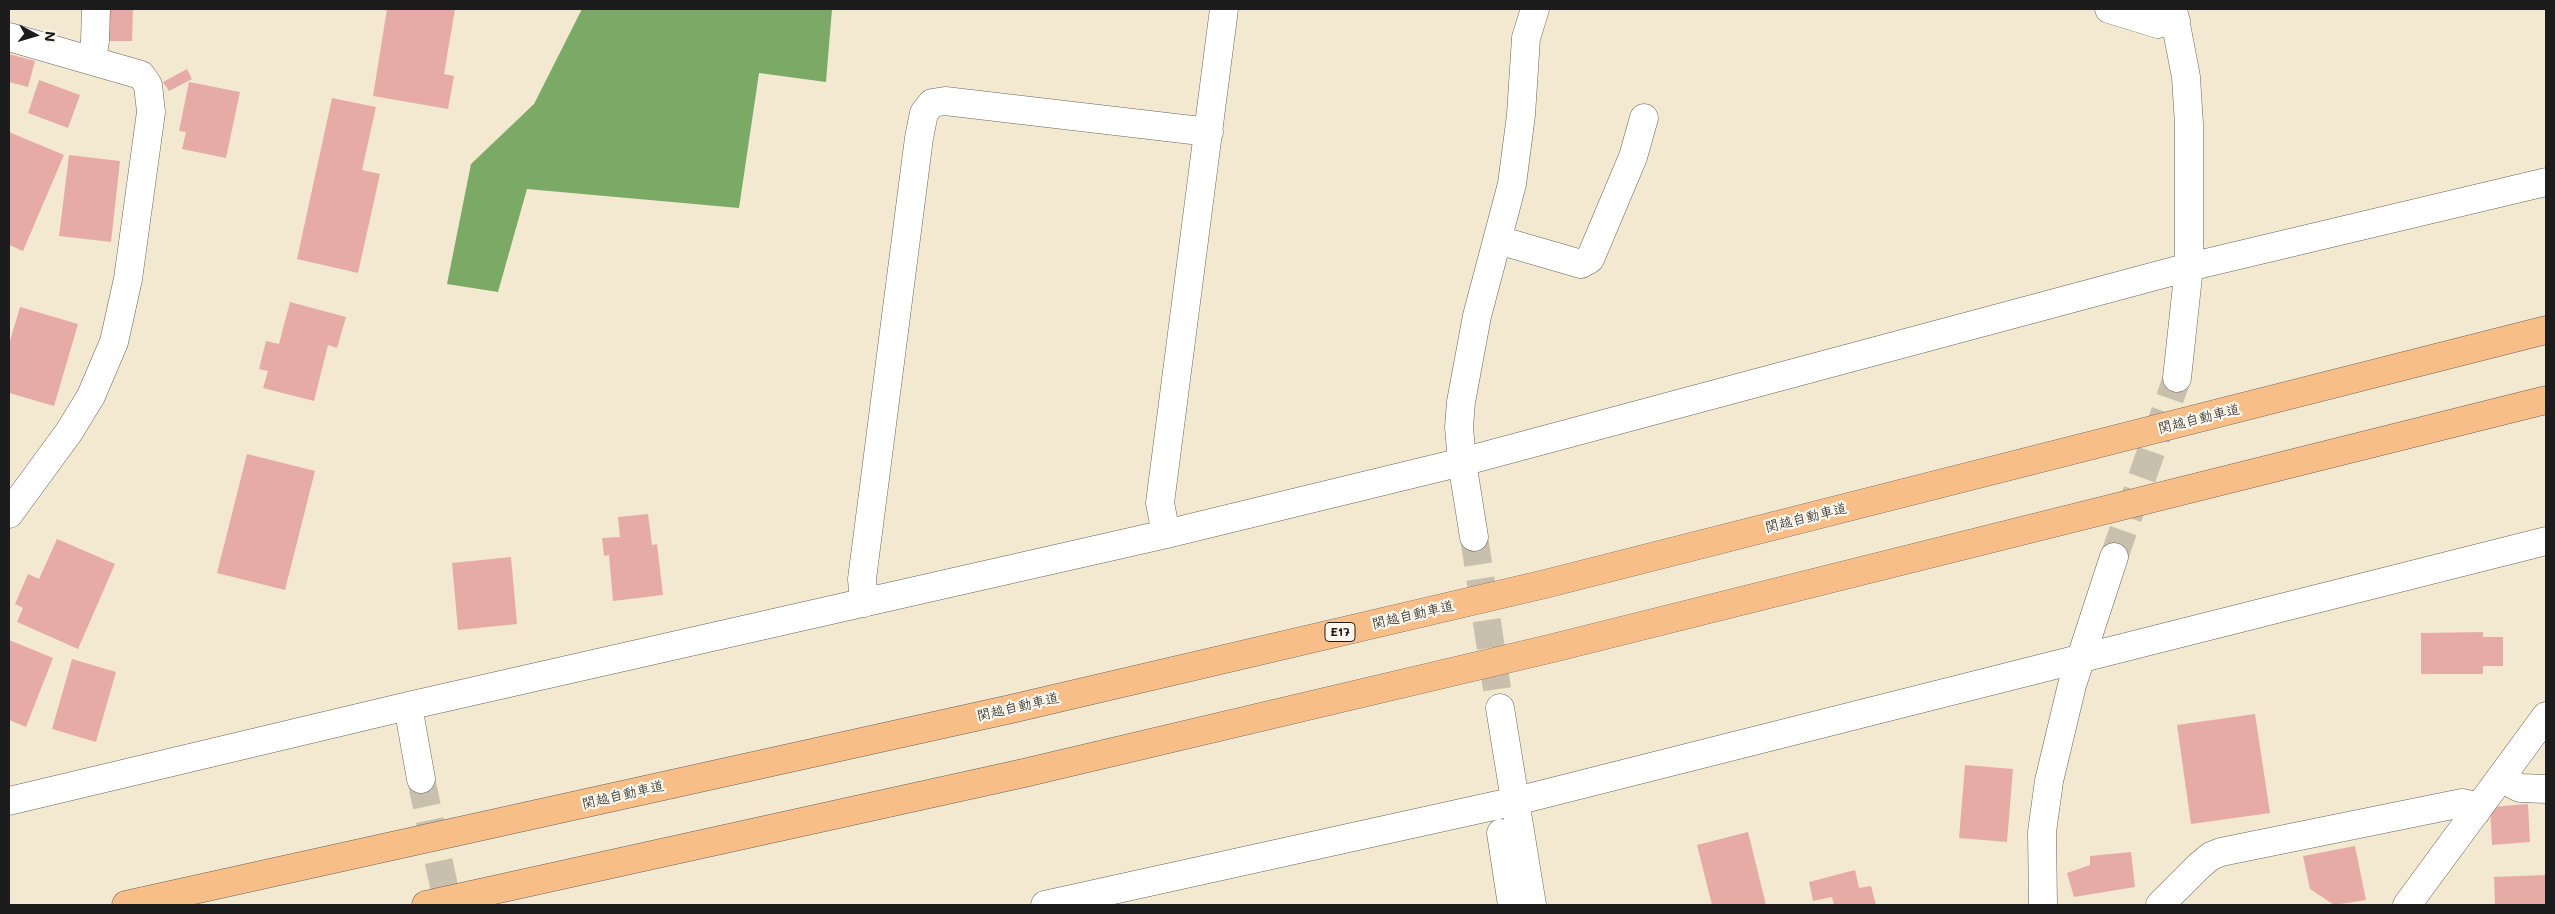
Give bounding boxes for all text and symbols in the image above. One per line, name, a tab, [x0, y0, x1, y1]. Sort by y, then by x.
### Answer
north arrow	[10, 10, 60, 60]
text: N	[40, 30, 60, 43]
street label: 関越自動車道	[2156, 401, 2242, 437]
street label: 関越自動車道	[1763, 500, 1849, 536]
street label: 関越自動車道	[1370, 597, 1456, 633]
road number: E17	[1325, 622, 1355, 642]
street label: 関越自動車道	[975, 689, 1061, 725]
street label: 関越自動車道	[580, 777, 666, 813]

